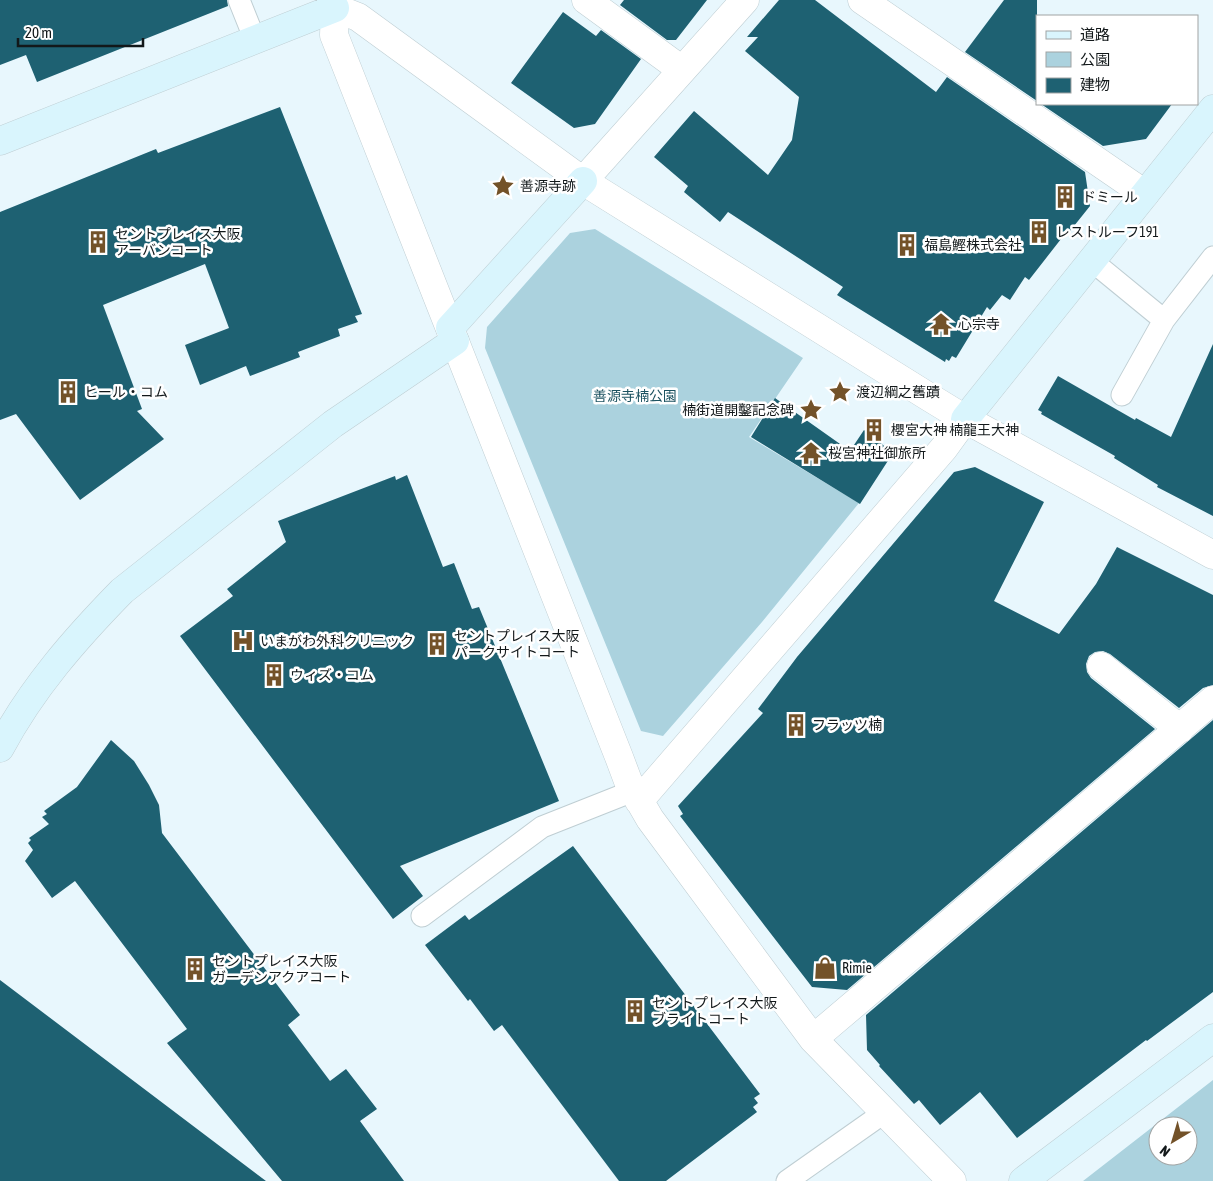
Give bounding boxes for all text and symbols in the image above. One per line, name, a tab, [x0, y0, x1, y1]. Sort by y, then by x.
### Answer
scale bar	[18, 15, 142, 47]
legend	[1036, 15, 1198, 105]
text: 20 m	[25, 24, 52, 41]
text: 道路	[1080, 26, 1110, 43]
text: 公園	[1080, 51, 1110, 68]
text: 建物	[1080, 76, 1110, 93]
place icon: 善源寺跡	[490, 173, 516, 199]
place label: 善源寺跡	[520, 178, 576, 194]
building icon: ドミール	[1052, 184, 1078, 210]
place label: ドミール	[1082, 189, 1138, 205]
building icon: レストルーフ191	[1026, 219, 1052, 245]
place label: レストルーフ191	[1056, 224, 1159, 240]
place label: セントプレイス大阪 アーバンコート	[115, 226, 241, 258]
building icon: セントプレイス大阪 アーバンコート	[85, 229, 111, 255]
building icon: 福島鰹株式会社	[894, 232, 920, 258]
place label: 福島鰹株式会社	[924, 237, 1022, 253]
temple icon: 心宗寺	[928, 311, 954, 337]
place label: 心宗寺	[958, 316, 1000, 332]
building icon: ヒール・コム	[55, 379, 81, 405]
place icon: 渡辺綱之舊蹟	[827, 379, 853, 405]
place label: ヒール・コム	[84, 384, 168, 400]
place label: 渡辺綱之舊蹟	[856, 384, 940, 400]
park label: 善源寺楠公園	[593, 388, 677, 404]
place icon: 楠街道開鑿記念碑	[798, 397, 824, 423]
place label: 楠街道開鑿記念碑	[682, 402, 794, 418]
building icon: 櫻宮大神 楠龍王大神	[861, 417, 887, 443]
place label: 櫻宮大神 楠龍王大神	[891, 422, 1019, 438]
temple icon: 桜宮神社御旅所	[798, 440, 824, 466]
place label: 桜宮神社御旅所	[828, 445, 926, 461]
hospital icon: いまがわ外科クリニック	[230, 628, 256, 654]
place label: セントプレイス大阪 パークサイトコート	[454, 628, 580, 660]
building icon: セントプレイス大阪 パークサイトコート	[424, 631, 450, 657]
place label: いまがわ外科クリニック	[260, 633, 414, 649]
building icon: ウィズ・コム	[261, 662, 287, 688]
place label: ウィズ・コム	[290, 667, 374, 683]
building icon: フラッツ楠	[783, 712, 809, 738]
place label: フラッツ楠	[812, 717, 882, 733]
place label: セントプレイス大阪 ガーデンアクアコート	[212, 953, 351, 985]
shop icon: Rimie	[812, 955, 838, 981]
building icon: セントプレイス大阪 ガーデンアクアコート	[182, 956, 208, 982]
place label: Rimie	[842, 960, 872, 976]
place label: セントプレイス大阪 ブライトコート	[652, 995, 778, 1027]
building icon: セントプレイス大阪 ブライトコート	[622, 998, 648, 1024]
north arrow	[1148, 1116, 1198, 1166]
text: N	[1157, 1142, 1173, 1160]

